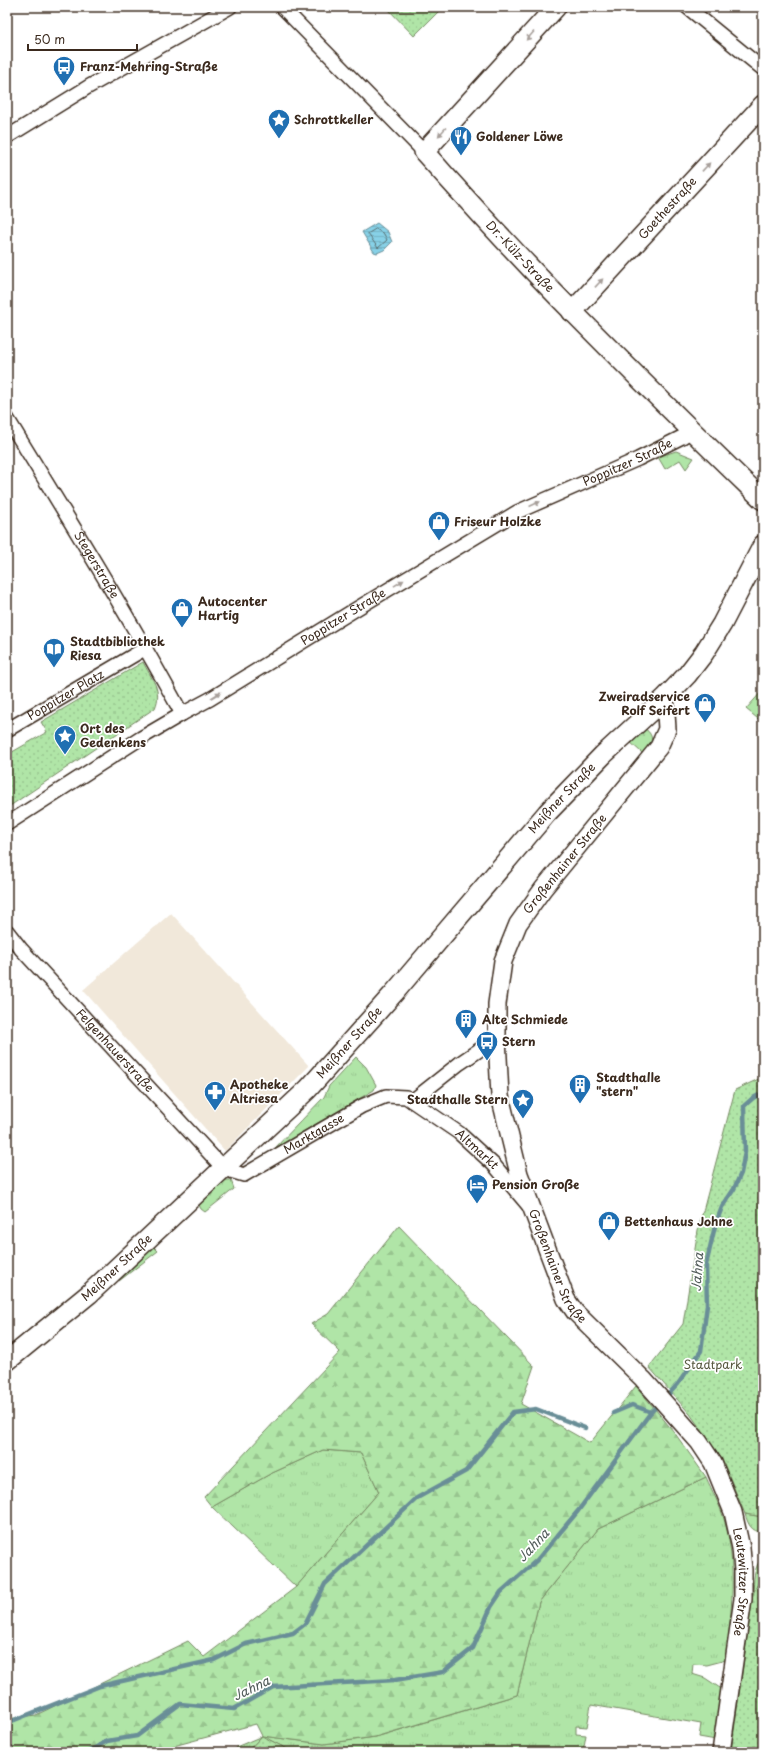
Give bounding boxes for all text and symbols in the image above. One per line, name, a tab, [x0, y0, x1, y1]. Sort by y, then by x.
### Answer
scale bar	[28, 26, 137, 52]
text: 50 m	[34, 30, 65, 48]
one-way arrow	[525, 31, 535, 41]
bus stop icon: Franz-Mehring-Straße	[51, 54, 77, 87]
place label: Franz-Mehring-Straße	[80, 57, 218, 75]
place icon: Schrottkeller	[266, 107, 292, 140]
place label: Schrottkeller	[294, 110, 374, 128]
restaurant icon: Goldener Löwe	[448, 124, 474, 157]
one-way arrow	[438, 127, 447, 137]
place label: Goldener Löwe	[476, 127, 564, 145]
one-way arrow	[701, 162, 711, 172]
street label: Goethestraße	[633, 172, 700, 243]
street label: Dr.-Külz-Straße	[482, 216, 559, 296]
one-way arrow	[594, 278, 603, 288]
street label: Poppitzer Straße	[579, 433, 675, 490]
one-way arrow	[530, 501, 541, 507]
shop icon: Friseur Holzke	[426, 509, 452, 542]
place label: Friseur Holzke	[454, 512, 542, 530]
street label: Stegerstraße	[70, 527, 124, 602]
one-way arrow	[393, 580, 405, 587]
street label: Poppitzer Straße	[297, 583, 389, 649]
place label: Autocenter Hartig	[198, 592, 268, 624]
shop icon: Autocenter Hartig	[169, 596, 195, 629]
place label: Stadtbibliothek Riesa	[70, 632, 165, 664]
library icon: Stadtbibliothek Riesa	[41, 636, 67, 669]
street label: Poppitzer Platz	[23, 665, 107, 724]
place label: Zweiradservice Rolf Seifert	[598, 687, 690, 719]
one-way arrow	[211, 691, 221, 699]
shop icon: Zweiradservice Rolf Seifert	[692, 691, 718, 724]
place label: Ort des Gedenkens	[80, 719, 146, 751]
place icon: Ort des Gedenkens	[52, 723, 78, 756]
street label: Meißner Straße	[523, 758, 599, 837]
street label: Großenhainer Straße	[518, 809, 610, 917]
street label: Meißner Straße	[312, 1002, 386, 1082]
street label: Felgenhauerstraße	[72, 1004, 159, 1096]
building icon: Alte Schmiede	[453, 1007, 479, 1040]
place label: Alte Schmiede	[482, 1010, 568, 1028]
bus stop icon: Stern	[474, 1029, 500, 1062]
place label: Stern	[502, 1032, 536, 1050]
place label: Stadthalle "stern"	[596, 1068, 661, 1100]
building icon: Stadthalle "stern"	[567, 1072, 593, 1105]
place label: Apotheke Altriesa	[230, 1075, 289, 1107]
pharmacy icon: Apotheke Altriesa	[202, 1079, 228, 1112]
place icon: Stadthalle Stern	[510, 1087, 536, 1120]
place label: Stadthalle Stern	[407, 1090, 508, 1108]
street label: Marktgasse	[280, 1108, 347, 1158]
street label: Altmarkt	[452, 1124, 504, 1173]
hotel icon: Pension Große	[464, 1172, 490, 1205]
place label: Pension Große	[492, 1175, 579, 1193]
street label: Großenhainer Straße	[525, 1206, 591, 1327]
shop icon: Bettenhaus Johne	[596, 1209, 622, 1242]
place label: Bettenhaus Johne	[624, 1212, 733, 1230]
street label: Meißner Straße	[77, 1229, 156, 1305]
water label: Jahna	[686, 1251, 707, 1292]
park label: Stadtpark	[684, 1355, 742, 1373]
water label: Jahna	[512, 1523, 554, 1565]
street label: Leutewitzer Straße	[729, 1526, 753, 1638]
water label: Jahna	[229, 1670, 273, 1705]

